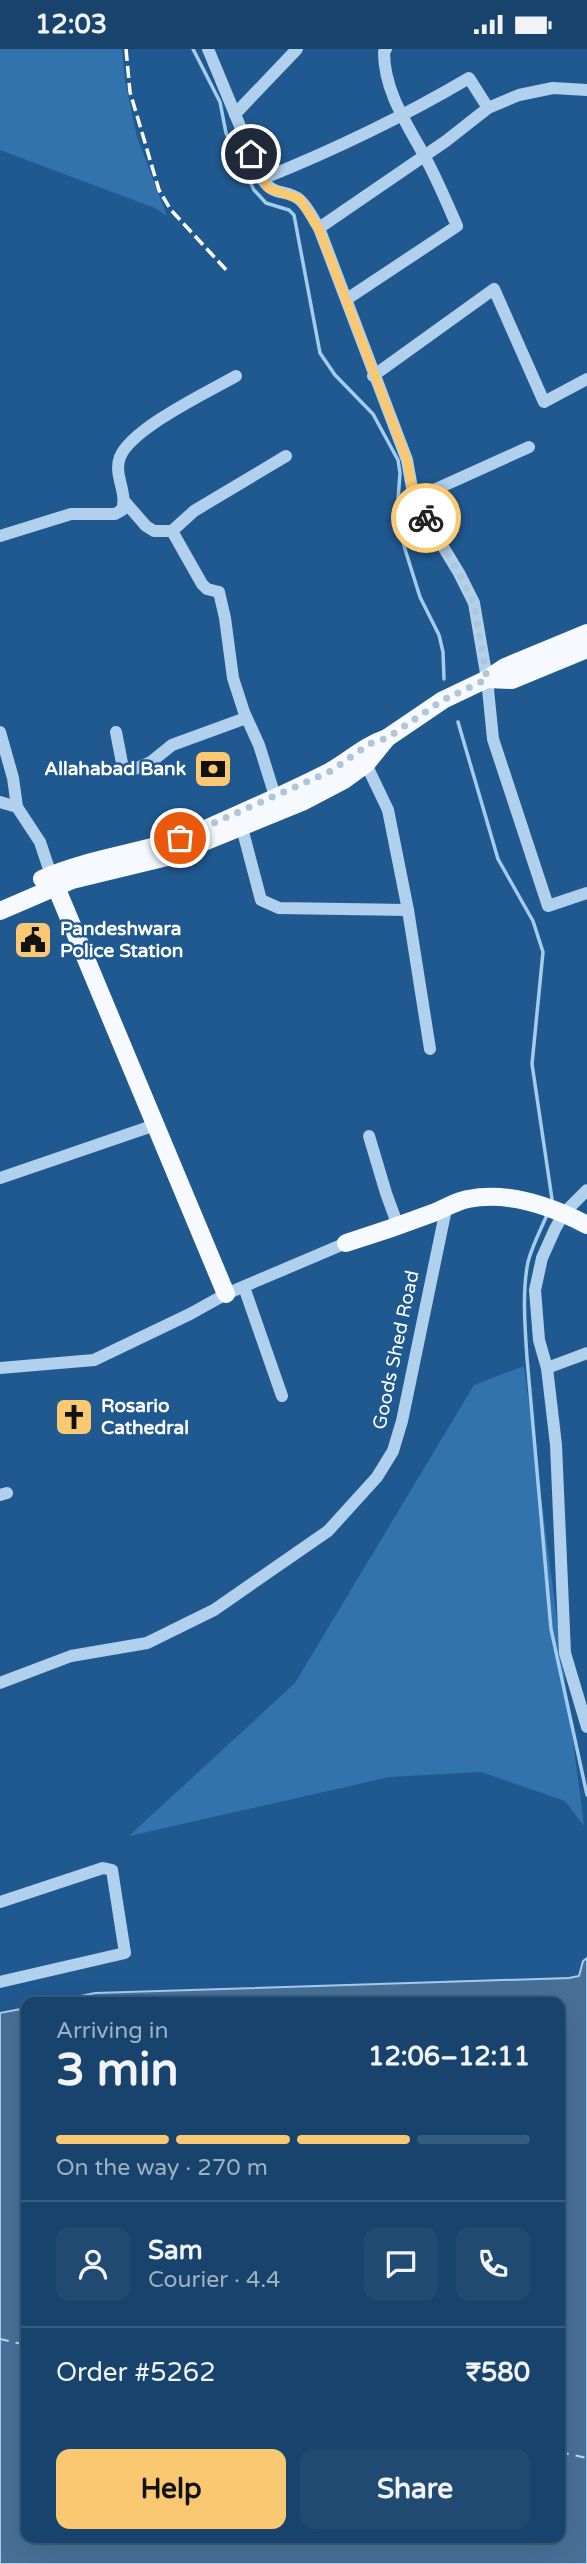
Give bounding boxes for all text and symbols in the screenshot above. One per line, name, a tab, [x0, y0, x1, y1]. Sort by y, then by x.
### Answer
text: 12:03	[35, 9, 107, 40]
pin	[221, 124, 281, 184]
icon: home	[232, 135, 270, 173]
courier	[391, 483, 461, 553]
icon: bike	[407, 499, 445, 537]
bank icon: Allahabad Bank	[192, 748, 234, 790]
place label: Allahabad Bank	[44, 758, 187, 780]
pin	[150, 808, 210, 868]
icon: bag	[161, 819, 199, 857]
place label: Pandeshwara Police Station	[60, 918, 183, 962]
public building icon: Pandeshwara Police Station	[12, 919, 54, 961]
street label: Goods Shed Road	[368, 1268, 424, 1432]
place label: Rosario Cathedral	[101, 1395, 189, 1439]
church icon: Rosario Cathedral	[53, 1396, 95, 1438]
text: Arriving in	[56, 2017, 169, 2045]
text: 12:06–12:11	[368, 2041, 530, 2072]
text: 3 min	[56, 2043, 179, 2098]
text: On the way · 270 m	[56, 2154, 268, 2182]
button: person	[56, 2227, 130, 2301]
button: chat	[364, 2227, 438, 2301]
button: phone	[456, 2227, 530, 2301]
text: Sam	[148, 2235, 203, 2266]
text: Courier · 4.4	[148, 2266, 280, 2294]
text: Order #5262	[56, 2357, 216, 2388]
text: ₹580	[466, 2357, 530, 2388]
button: Help	[56, 2449, 286, 2529]
button: Share	[300, 2449, 530, 2529]

